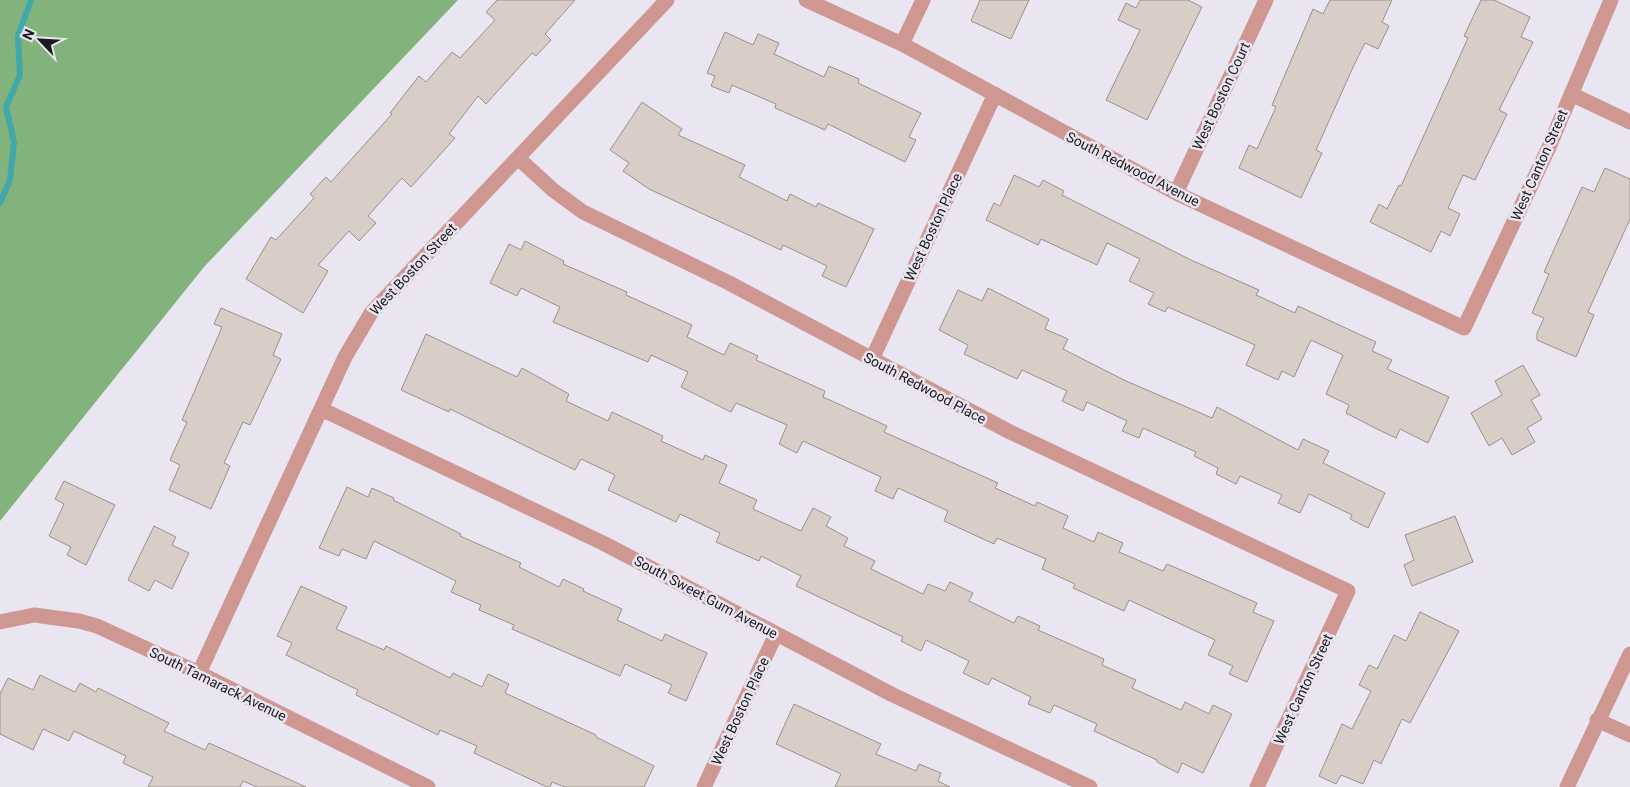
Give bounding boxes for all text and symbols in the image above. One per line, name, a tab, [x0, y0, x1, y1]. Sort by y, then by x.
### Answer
north arrow	[15, 15, 65, 65]
text: N	[19, 27, 38, 42]
street label: West Boston Court	[1189, 39, 1253, 152]
street label: West Canton Street	[1507, 107, 1571, 223]
street label: South Redwood Avenue	[1064, 128, 1202, 210]
street label: West Boston Place	[901, 171, 965, 283]
street label: West Boston Street	[366, 220, 460, 318]
street label: South Redwood Place	[861, 349, 989, 427]
street label: South Sweet Gum Avenue	[631, 552, 781, 642]
street label: West Canton Street	[1270, 631, 1336, 747]
street label: South Tamarack Avenue	[147, 644, 289, 724]
street label: West Boston Place	[708, 655, 772, 767]

